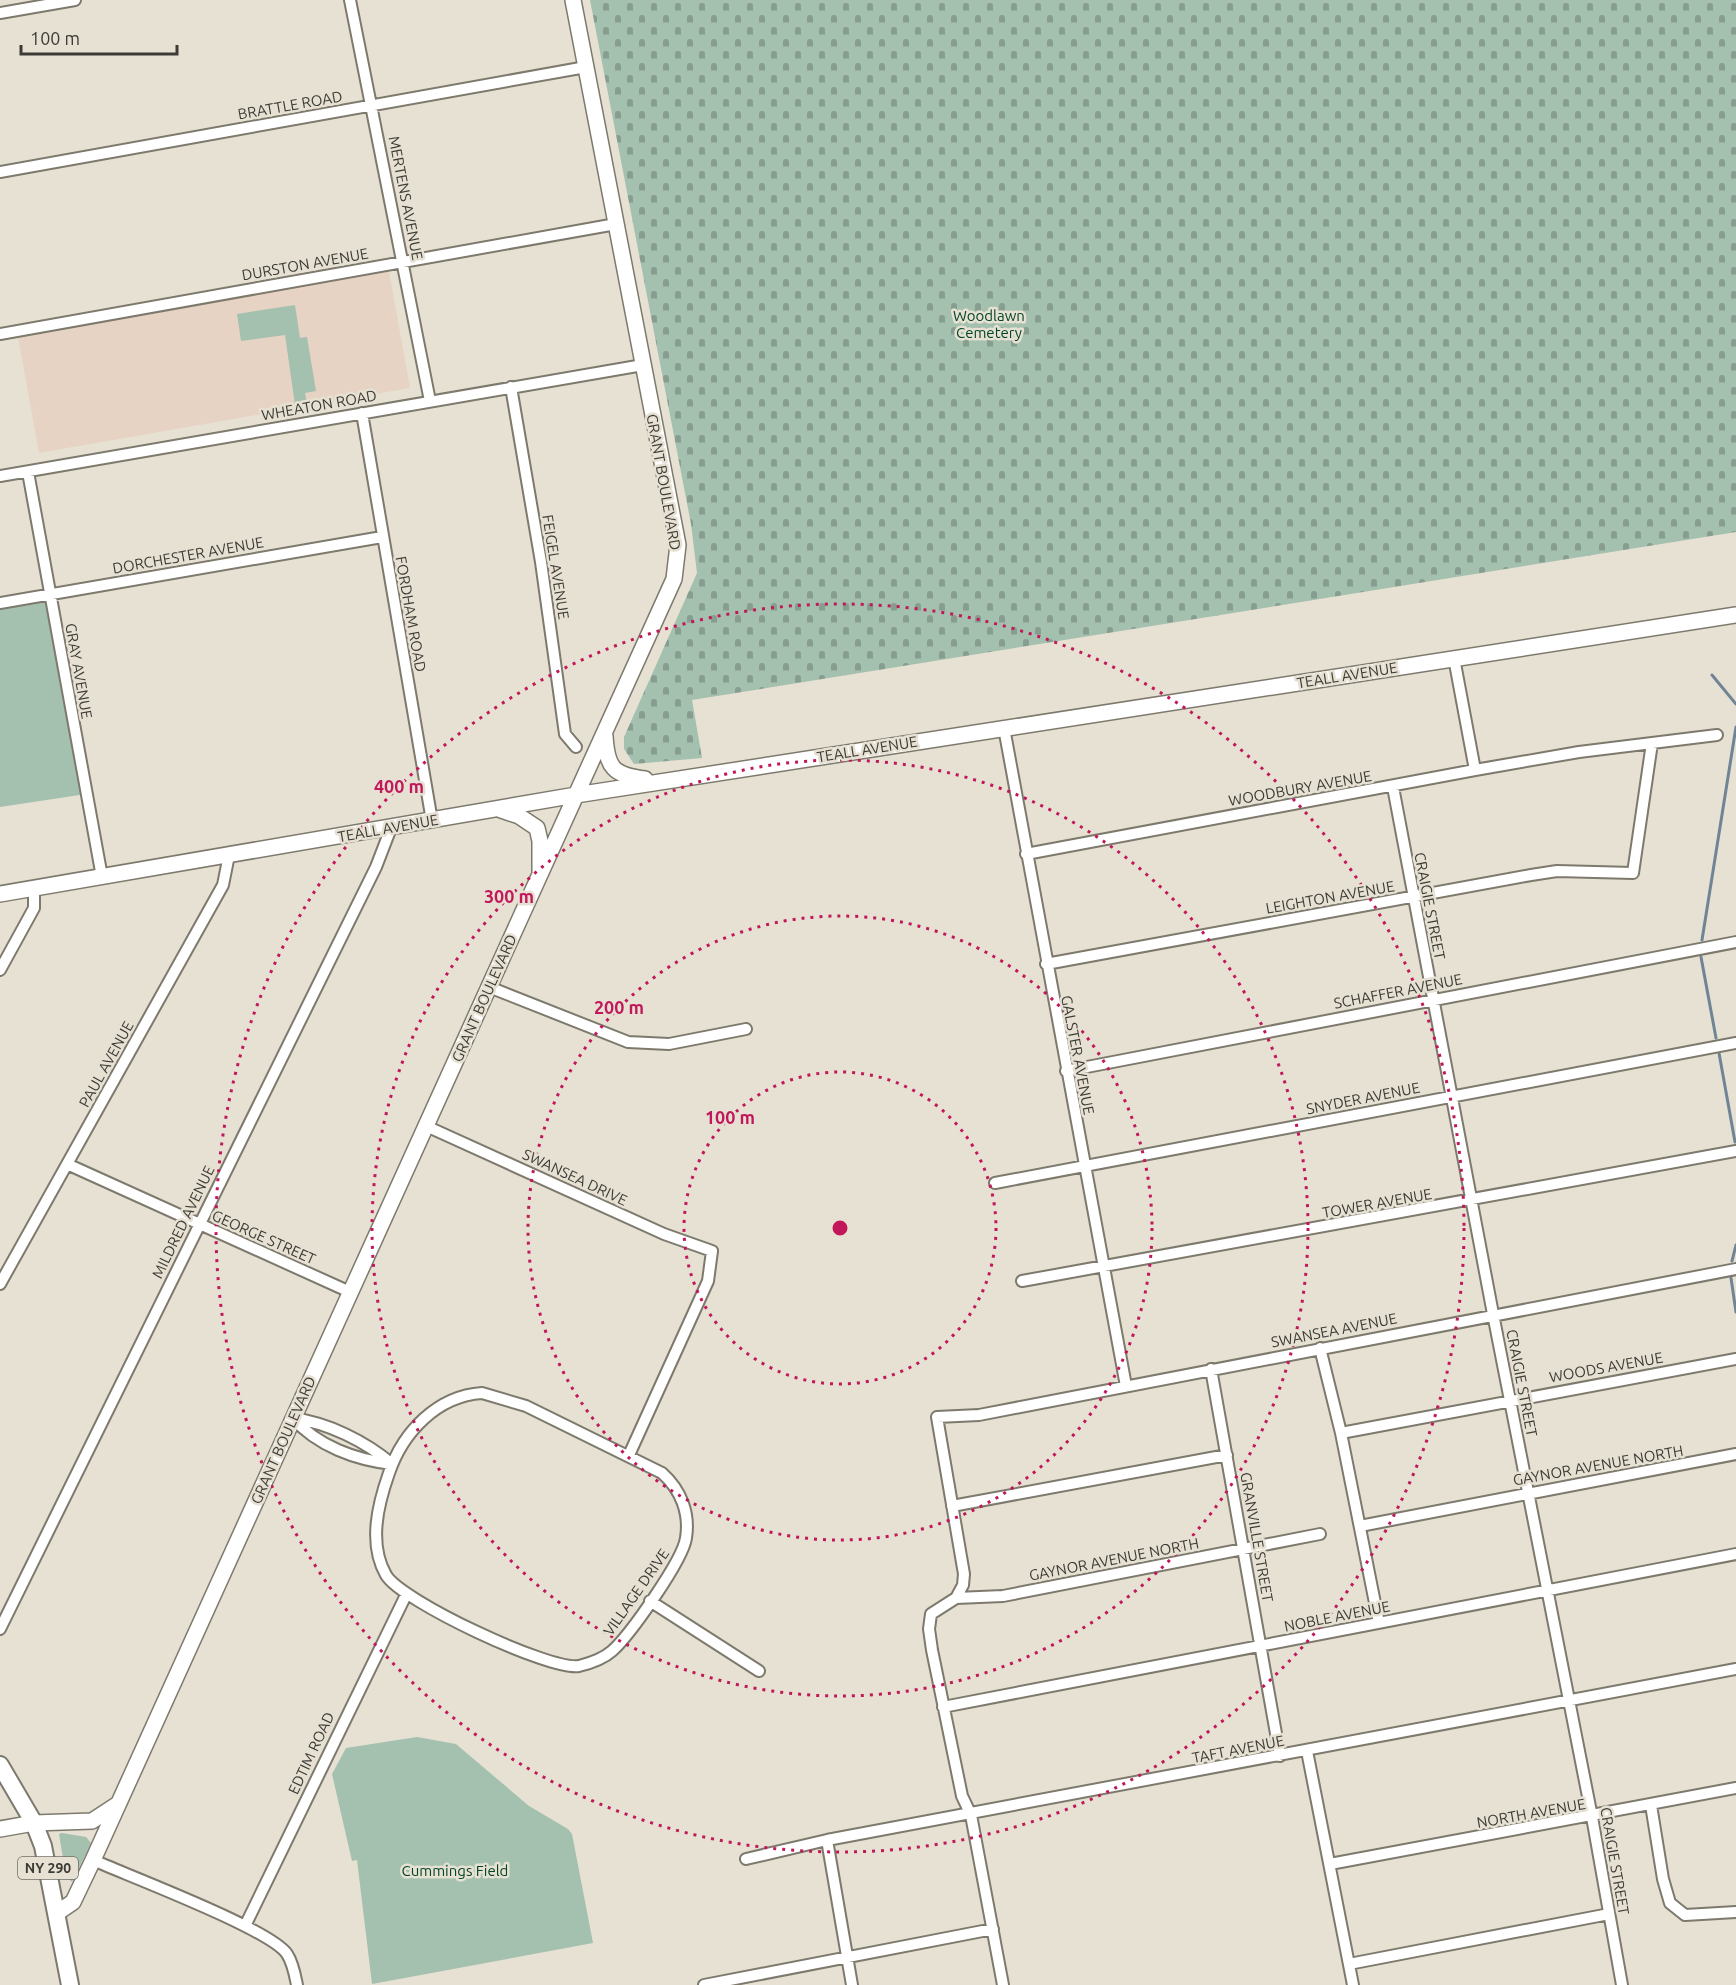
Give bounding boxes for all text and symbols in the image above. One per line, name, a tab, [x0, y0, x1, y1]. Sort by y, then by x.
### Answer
scale bar	[21, 18, 177, 56]
text: 100 m	[30, 28, 80, 48]
street label: BRATTLE ROAD	[236, 87, 344, 123]
street label: MERTENS AVENUE	[386, 135, 426, 261]
street label: DURSTON AVENUE	[240, 244, 370, 284]
park label: Woodlawn Cemetery	[953, 307, 1025, 341]
street label: WHEATON ROAD	[260, 386, 378, 424]
street label: GRANT BOULEVARD	[644, 413, 684, 551]
street label: FEIGEL AVENUE	[539, 513, 573, 621]
street label: DORCHESTER AVENUE	[111, 533, 265, 577]
street label: FORDHAM ROAD	[392, 555, 430, 673]
street label: GRAY AVENUE	[62, 622, 96, 720]
street label: TEALL AVENUE	[1295, 659, 1399, 691]
street label: TEALL AVENUE	[815, 733, 919, 765]
street label: WOODBURY AVENUE	[1227, 767, 1373, 809]
text: 400 m	[374, 776, 424, 796]
street label: TEALL AVENUE	[336, 811, 440, 845]
street label: CRAIGIE STREET	[1411, 851, 1449, 962]
street label: LEIGHTON AVENUE	[1264, 877, 1396, 917]
text: 300 m	[484, 886, 534, 906]
street label: GRANT BOULEVARD	[448, 932, 520, 1064]
street label: SCHAFFER AVENUE	[1332, 970, 1464, 1012]
street label: GALSTER AVENUE	[1058, 994, 1098, 1116]
text: 200 m	[594, 997, 644, 1017]
street label: PAUL AVENUE	[75, 1018, 137, 1110]
street label: SNYDER AVENUE	[1305, 1079, 1421, 1117]
text: 100 m	[705, 1107, 755, 1127]
street label: SWANSEA DRIVE	[520, 1145, 630, 1209]
street label: MILDRED AVENUE	[148, 1163, 218, 1281]
street label: TOWER AVENUE	[1321, 1185, 1433, 1221]
street label: GEORGE STREET	[210, 1207, 319, 1268]
centre of rings	[830, 1218, 850, 1238]
street label: SWANSEA AVENUE	[1270, 1309, 1398, 1351]
street label: CRAIGIE STREET	[1503, 1328, 1541, 1439]
street label: WOODS AVENUE	[1548, 1349, 1664, 1385]
street label: GRANT BOULEVARD	[247, 1374, 319, 1506]
street label: GAYNOR AVENUE NORTH	[1511, 1442, 1685, 1488]
street label: GRANVILLE STREET	[1237, 1471, 1277, 1604]
street label: GAYNOR AVENUE NORTH	[1028, 1534, 1200, 1584]
street label: VILLAGE DRIVE	[600, 1545, 672, 1639]
street label: NOBLE AVENUE	[1283, 1597, 1391, 1635]
street label: EDTIM ROAD	[285, 1709, 337, 1797]
street label: TAFT AVENUE	[1191, 1732, 1285, 1766]
street label: NORTH AVENUE	[1475, 1795, 1587, 1831]
street label: CRAIGIE STREET	[1597, 1806, 1633, 1917]
road number: NY 290	[18, 1857, 78, 1879]
park label: Cummings Field	[402, 1862, 508, 1879]

